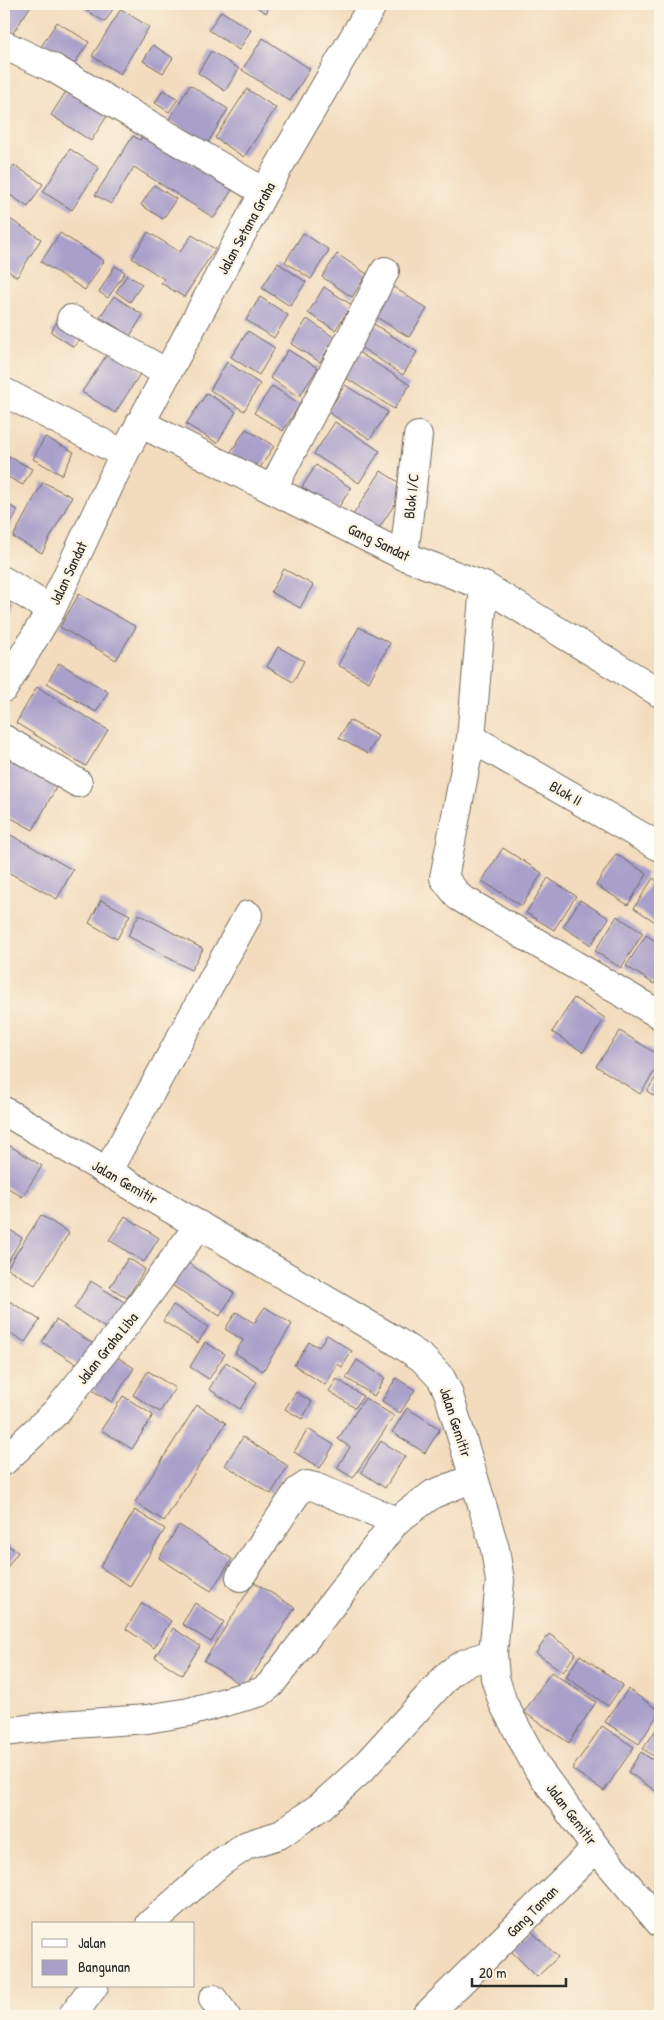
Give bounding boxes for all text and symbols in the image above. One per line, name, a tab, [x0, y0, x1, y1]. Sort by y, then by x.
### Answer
street label: Jalan Setana Graha	[212, 178, 280, 278]
street label: Blok I/C	[398, 472, 424, 520]
street label: Gang Sandat	[345, 518, 414, 566]
street label: Jalan Sandat	[44, 537, 92, 608]
street label: Blok II	[546, 775, 586, 811]
street label: Jalan Gemitir	[88, 1155, 162, 1209]
street label: Jalan Graha Liba	[71, 1307, 143, 1388]
street label: Jalan Gemitir	[435, 1384, 477, 1460]
street label: Jalan Gemitir	[542, 1779, 602, 1849]
street label: Gang Taman	[501, 1880, 563, 1942]
legend	[32, 1922, 195, 1988]
text: Jalan	[78, 1932, 106, 1953]
scale bar	[472, 1955, 565, 1987]
text: Bangunan	[78, 1956, 131, 1977]
text: 20 m	[479, 1962, 506, 1983]

